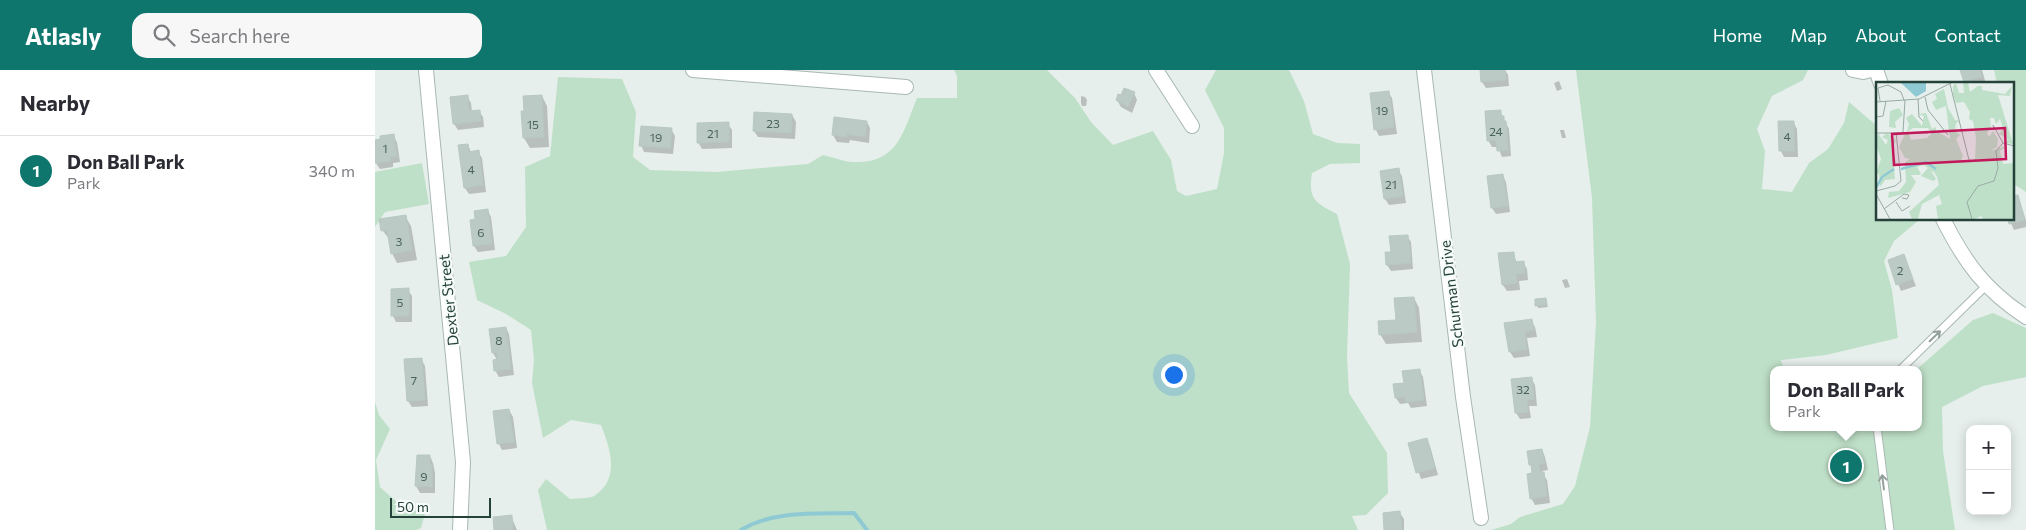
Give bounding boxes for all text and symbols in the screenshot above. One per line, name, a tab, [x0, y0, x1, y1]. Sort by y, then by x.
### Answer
search box	[132, 13, 482, 58]
text: Atlasly	[25, 21, 102, 50]
icon: search	[150, 21, 178, 49]
text: Search here	[190, 24, 290, 47]
text: Home	[1713, 24, 1762, 46]
text: Map	[1790, 24, 1827, 46]
text: About	[1855, 24, 1907, 46]
text: Contact	[1935, 24, 2001, 46]
inset map	[1876, 82, 2013, 220]
text: Nearby	[20, 90, 90, 115]
house number: 19	[1376, 103, 1388, 117]
house number: 23	[766, 116, 780, 130]
house number: 15	[527, 117, 539, 131]
house number: 24	[1489, 124, 1503, 138]
house number: 21	[707, 126, 719, 140]
house number: 4	[1783, 129, 1791, 143]
house number: 19	[650, 130, 662, 144]
house number: 1	[382, 141, 388, 155]
text: Don Ball Park	[67, 150, 185, 173]
text: 1	[32, 161, 40, 180]
text: 340 m	[309, 161, 355, 180]
house number: 4	[467, 162, 475, 176]
text: Park	[67, 173, 100, 192]
house number: 21	[1385, 177, 1397, 191]
house number: 6	[477, 225, 485, 239]
house number: 3	[396, 234, 403, 248]
street label: Schurman Drive	[1435, 239, 1467, 349]
street label: Dexter Street	[434, 253, 462, 347]
house number: 2	[1897, 263, 1904, 277]
house number: 5	[397, 295, 404, 309]
one-way arrow	[1929, 330, 1941, 342]
house number: 8	[495, 333, 503, 347]
your location	[1161, 362, 1187, 388]
popup	[1770, 366, 1922, 431]
house number: 7	[411, 373, 417, 387]
text: Don Ball Park	[1787, 378, 1905, 401]
house number: 32	[1516, 382, 1530, 396]
text: Park	[1787, 401, 1821, 420]
map controls	[1966, 425, 2011, 515]
button: +	[1966, 425, 2011, 470]
pin: 1	[1830, 447, 1862, 485]
house number: 9	[420, 469, 428, 483]
button: −	[1966, 470, 2011, 515]
one-way arrow	[1878, 474, 1888, 490]
scale bar	[390, 495, 491, 518]
text: 50 m	[397, 498, 429, 515]

